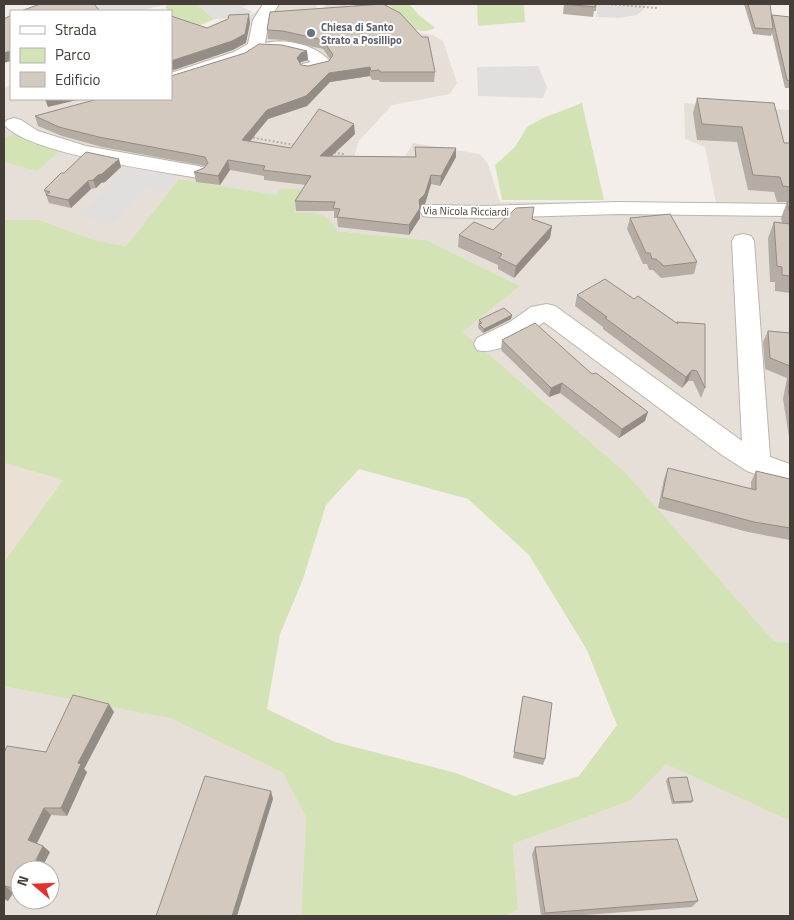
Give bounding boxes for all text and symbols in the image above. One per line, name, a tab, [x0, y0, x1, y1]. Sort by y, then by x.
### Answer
legend	[10, 10, 172, 100]
text: Strada	[55, 18, 97, 41]
place label: Chiesa di Santo Strato a Posillipo	[321, 19, 402, 48]
marker: Chiesa di Santo Strato a Posillipo	[305, 27, 317, 39]
text: Parco	[55, 43, 91, 66]
text: Edificio	[55, 68, 100, 91]
street label: Via Nicola Ricciardi	[423, 202, 509, 220]
north arrow	[10, 860, 60, 910]
text: N	[11, 873, 34, 889]

